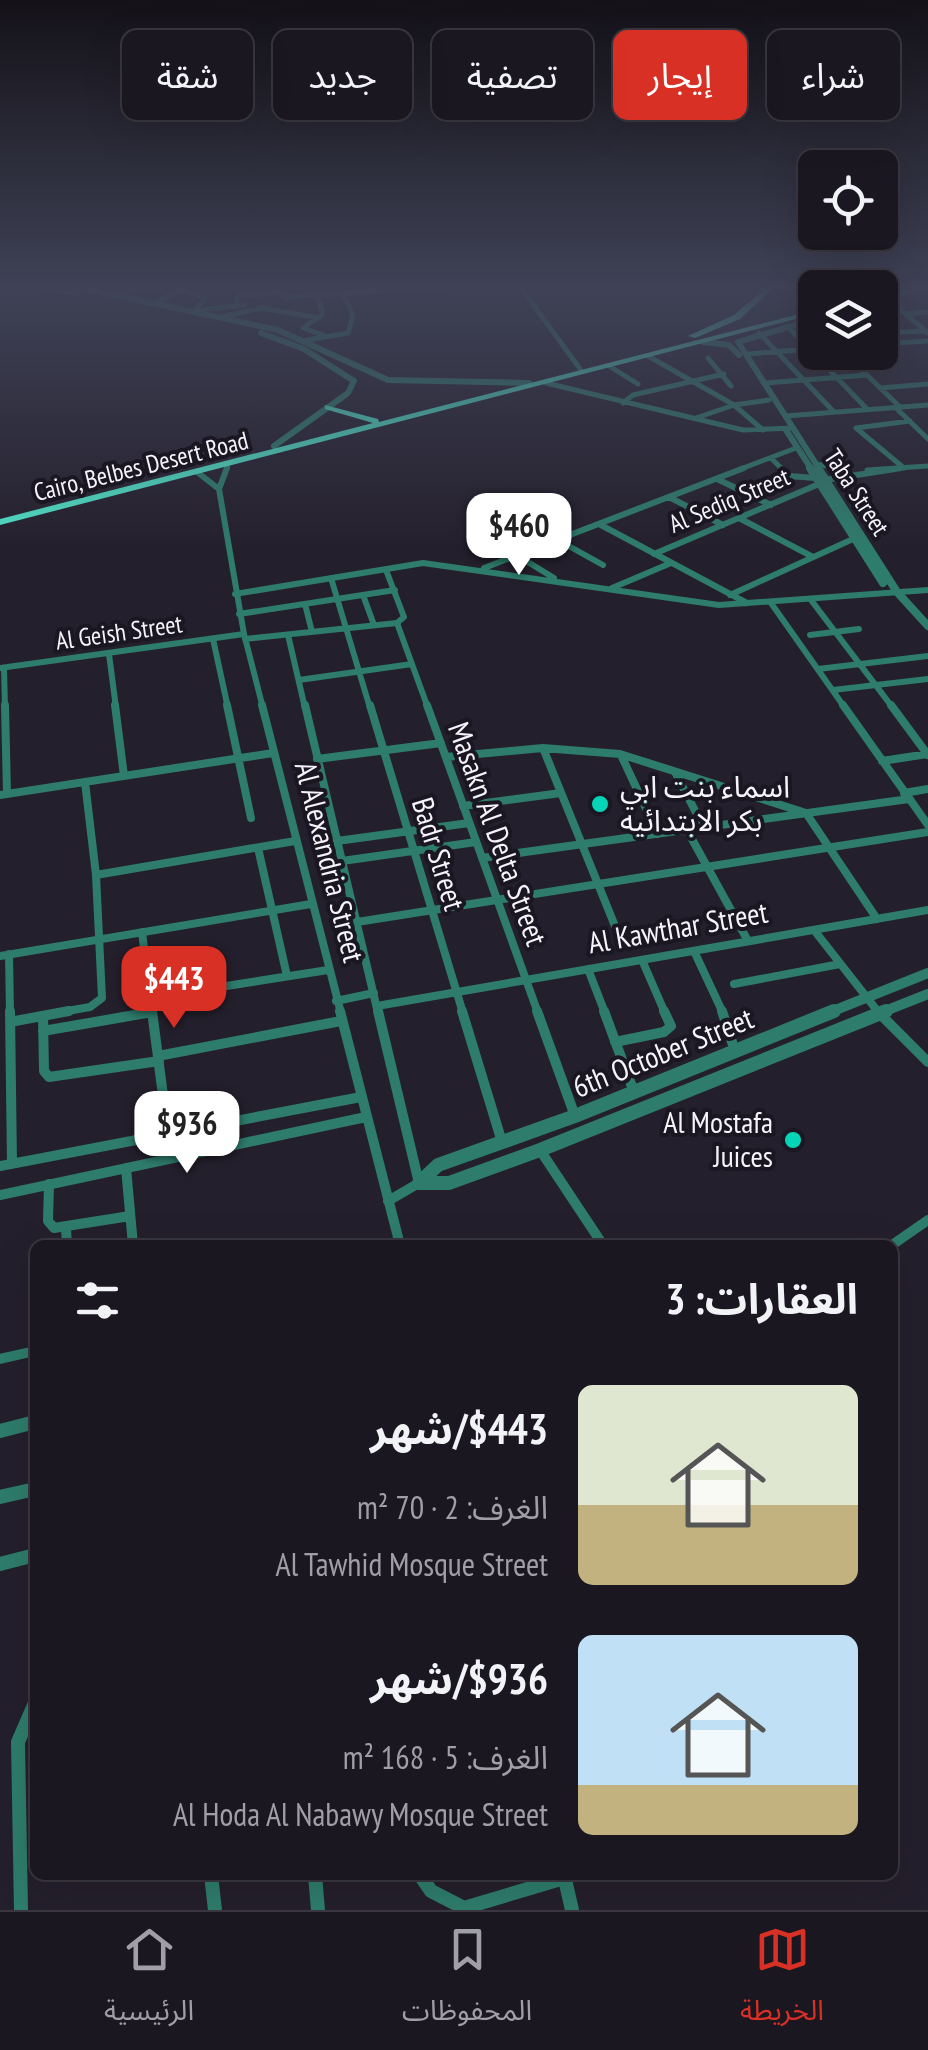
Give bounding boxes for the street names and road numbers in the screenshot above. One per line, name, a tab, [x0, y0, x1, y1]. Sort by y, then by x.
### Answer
street label: Cairo, Belbes Desert Road	[31, 424, 251, 508]
street label: Taba Street	[817, 443, 897, 541]
street label: Al Sediq Street	[664, 460, 794, 540]
street label: Al Geish Street	[54, 607, 184, 657]
street label: Masakn Al Delta Street	[440, 716, 557, 951]
street label: Al Alexandria Street	[287, 757, 374, 967]
street label: Badr Street	[404, 792, 475, 915]
street label: Al Kawthar Street	[585, 891, 771, 961]
street label: 6th October Street	[566, 997, 759, 1106]

